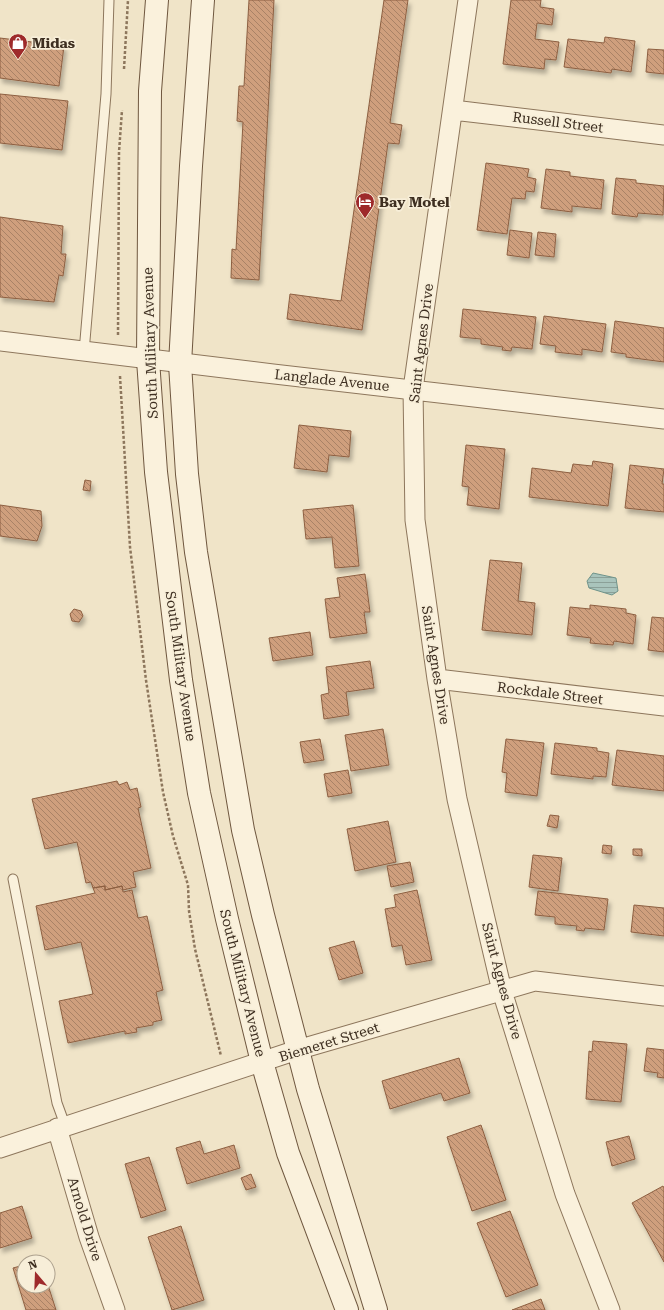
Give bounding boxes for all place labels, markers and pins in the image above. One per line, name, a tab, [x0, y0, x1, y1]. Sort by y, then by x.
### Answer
shop icon: Midas	[7, 32, 29, 60]
place label: Midas	[32, 35, 75, 51]
hotel icon: Bay Motel	[354, 191, 376, 219]
place label: Bay Motel	[379, 194, 450, 210]

